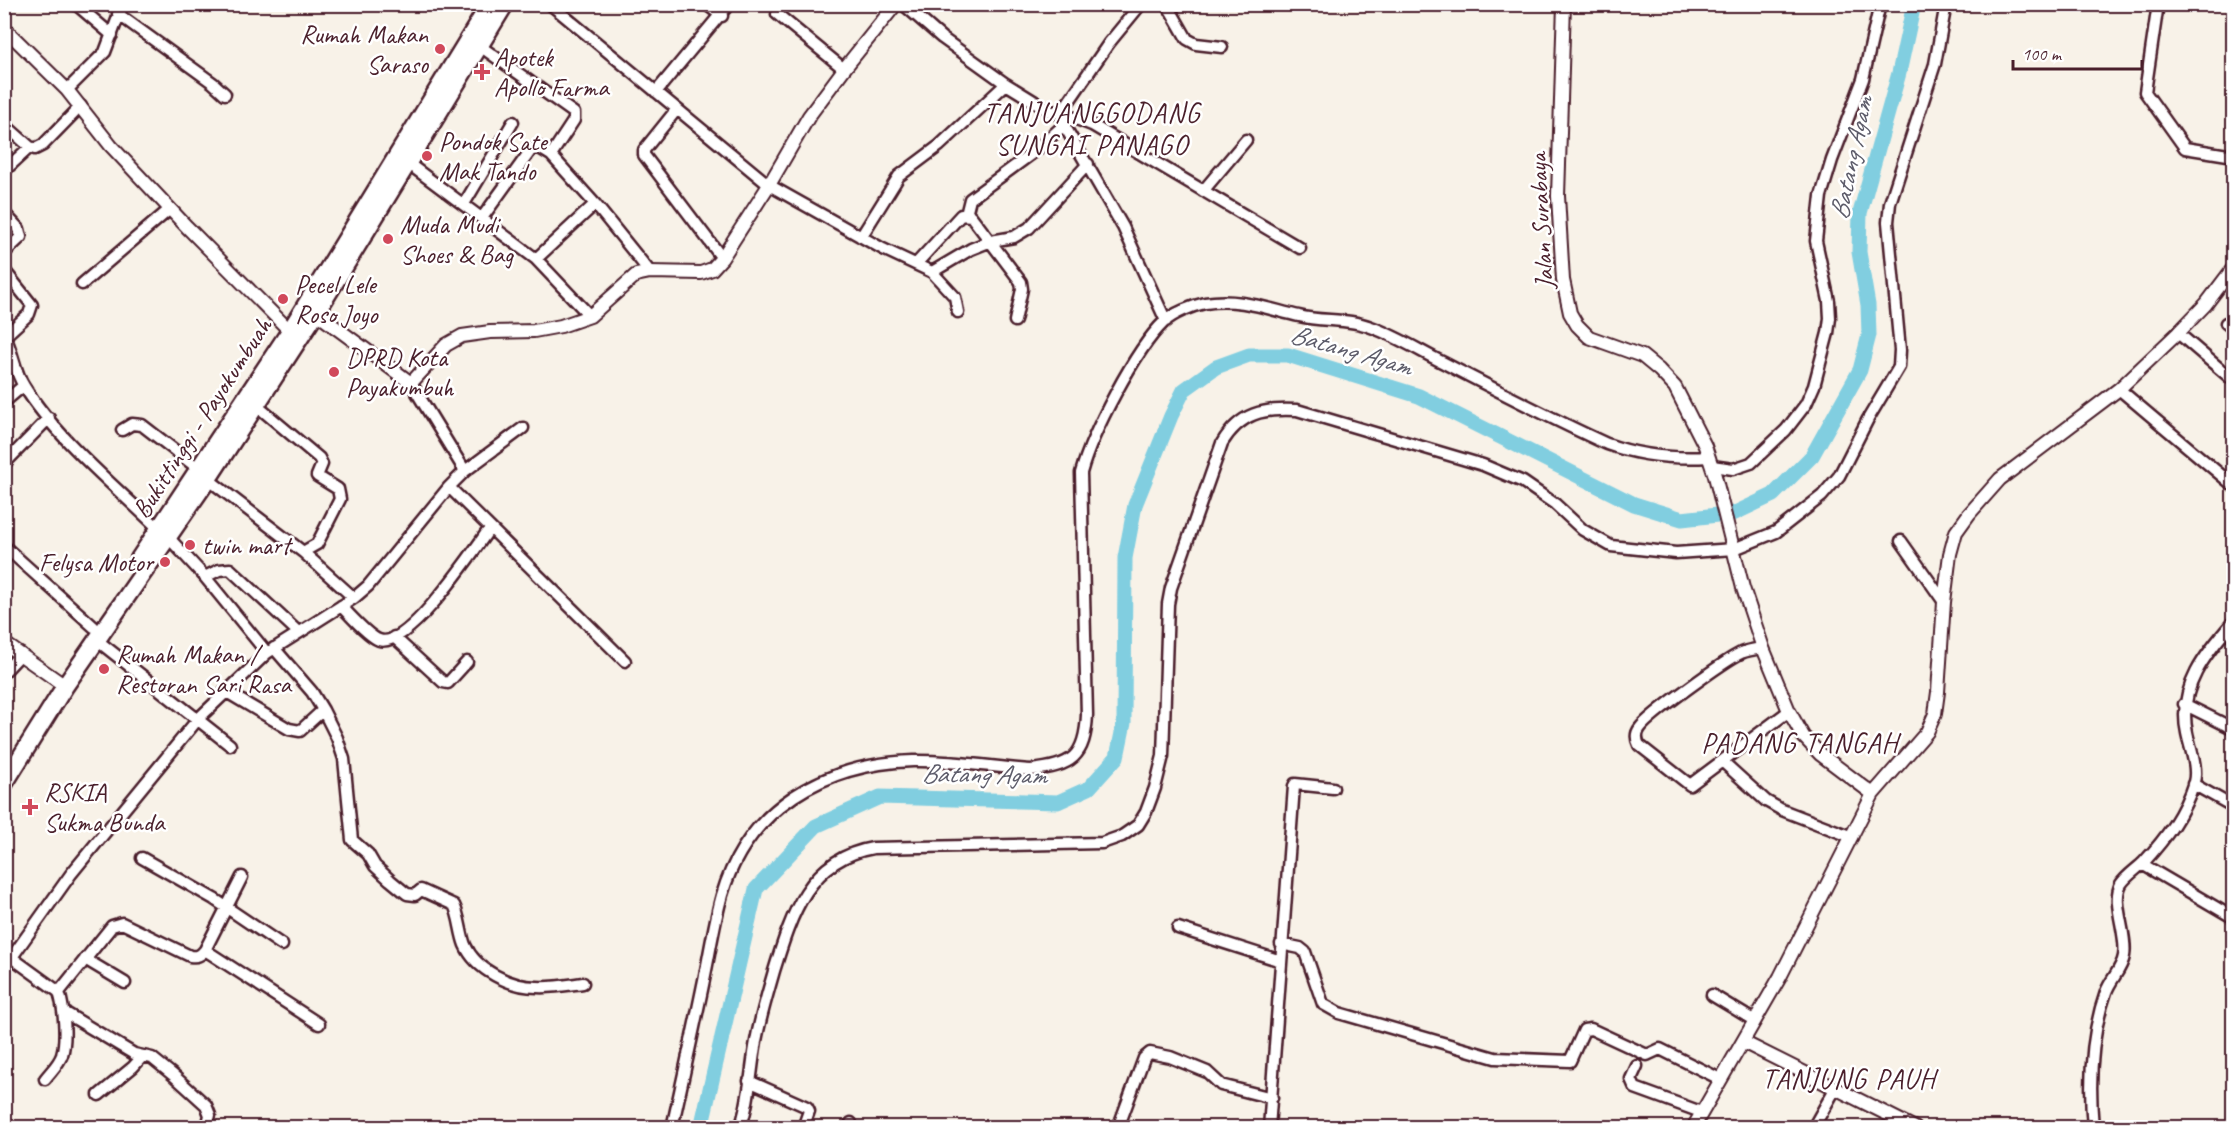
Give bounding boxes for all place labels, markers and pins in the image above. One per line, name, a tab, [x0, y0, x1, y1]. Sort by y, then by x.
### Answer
place label: Rumah Makan Saraso	[300, 18, 430, 81]
place label: Apotek Apollo Farma	[494, 41, 610, 104]
marker: Rumah Makan Saraso	[433, 42, 447, 56]
marker: Apotek Apollo Farma	[475, 65, 489, 79]
place label: Pondok Sate Mak Tando	[439, 125, 549, 188]
marker: Pondok Sate Mak Tando	[420, 149, 434, 163]
place label: Muda Mudi Shoes & Bag	[400, 208, 515, 271]
marker: Muda Mudi Shoes & Bag	[381, 232, 395, 246]
place label: Pecel Lele Roso Joyo	[295, 268, 379, 331]
marker: Pecel Lele Roso Joyo	[276, 292, 290, 306]
place label: DPRD Kota Payakumbuh	[346, 341, 454, 404]
marker: DPRD Kota Payakumbuh	[327, 365, 341, 379]
place label: twin mart	[202, 529, 293, 562]
marker: twin mart	[183, 538, 197, 552]
place label: Felysa Motor	[39, 546, 155, 579]
marker: Felysa Motor	[158, 555, 172, 569]
place label: Rumah Makan / Restoran Sari Rasa	[116, 638, 293, 701]
marker: Rumah Makan / Restoran Sari Rasa	[97, 662, 111, 676]
place label: RSKIA Sukma Bunda	[44, 776, 166, 839]
marker: RSKIA Sukma Bunda	[21, 798, 39, 816]

